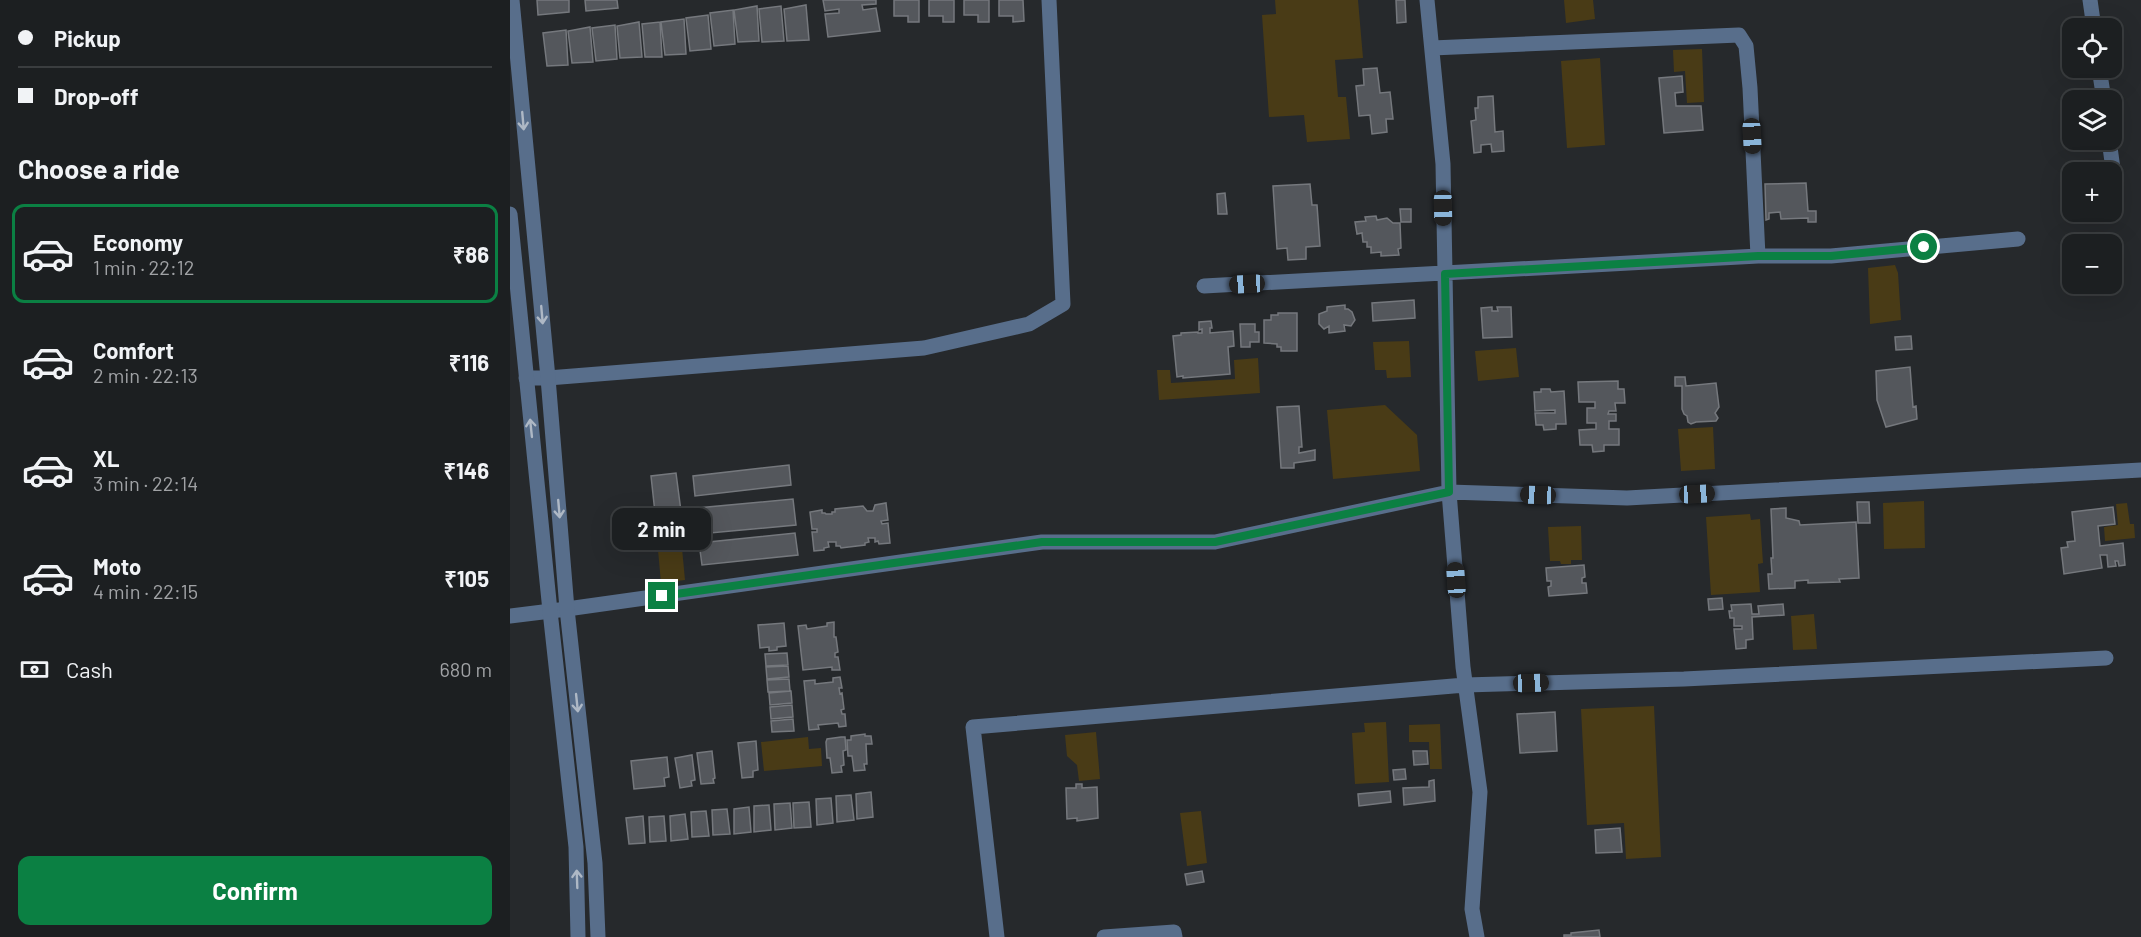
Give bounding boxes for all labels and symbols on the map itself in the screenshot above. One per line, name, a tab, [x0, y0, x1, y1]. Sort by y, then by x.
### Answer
one-way arrow	[518, 110, 529, 130]
car	[1742, 118, 1762, 154]
car	[1434, 190, 1452, 226]
route start	[1910, 233, 1937, 260]
car	[1229, 274, 1265, 294]
one-way arrow	[537, 305, 548, 325]
one-way arrow	[525, 418, 536, 438]
car	[1679, 484, 1715, 504]
car	[1520, 485, 1556, 505]
one-way arrow	[553, 499, 564, 519]
callout: 2 min	[612, 509, 711, 551]
car	[1446, 561, 1466, 599]
route end	[648, 582, 675, 609]
car	[1513, 673, 1549, 693]
one-way arrow	[572, 693, 583, 713]
one-way arrow	[571, 869, 583, 889]

